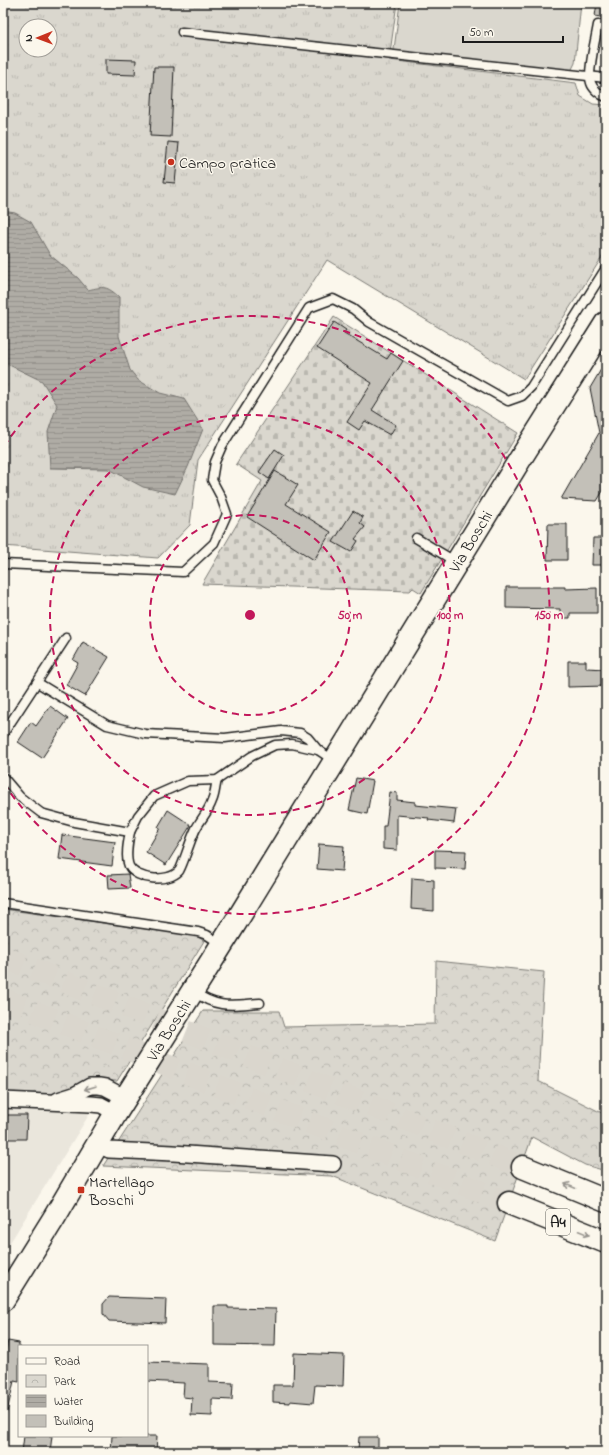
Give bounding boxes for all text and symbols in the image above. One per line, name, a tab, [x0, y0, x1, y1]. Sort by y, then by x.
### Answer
north arrow	[18, 18, 58, 58]
scale bar	[463, 18, 563, 44]
text: 50 m	[469, 24, 493, 42]
text: N	[21, 34, 37, 42]
place label: Campo pratica	[179, 152, 276, 176]
marker: Campo pratica	[166, 157, 176, 167]
street label: Via Boschi	[443, 506, 500, 578]
text: 50 m	[338, 607, 363, 625]
text: 100 m	[437, 607, 464, 625]
text: 150 m	[535, 607, 564, 625]
centre of rings	[243, 608, 257, 622]
street label: Via Boschi	[141, 995, 198, 1067]
one-way arrow	[84, 1085, 97, 1092]
place label: Martellago Boschi	[88, 1171, 154, 1213]
one-way arrow	[564, 1182, 576, 1190]
marker: Martellago Boschi	[76, 1185, 86, 1195]
road number: A4	[546, 1209, 570, 1235]
one-way arrow	[578, 1230, 590, 1238]
legend	[18, 1345, 148, 1437]
text: Road	[54, 1353, 80, 1371]
text: Park	[54, 1373, 76, 1391]
text: Water	[54, 1393, 83, 1411]
text: Building	[53, 1413, 93, 1432]

